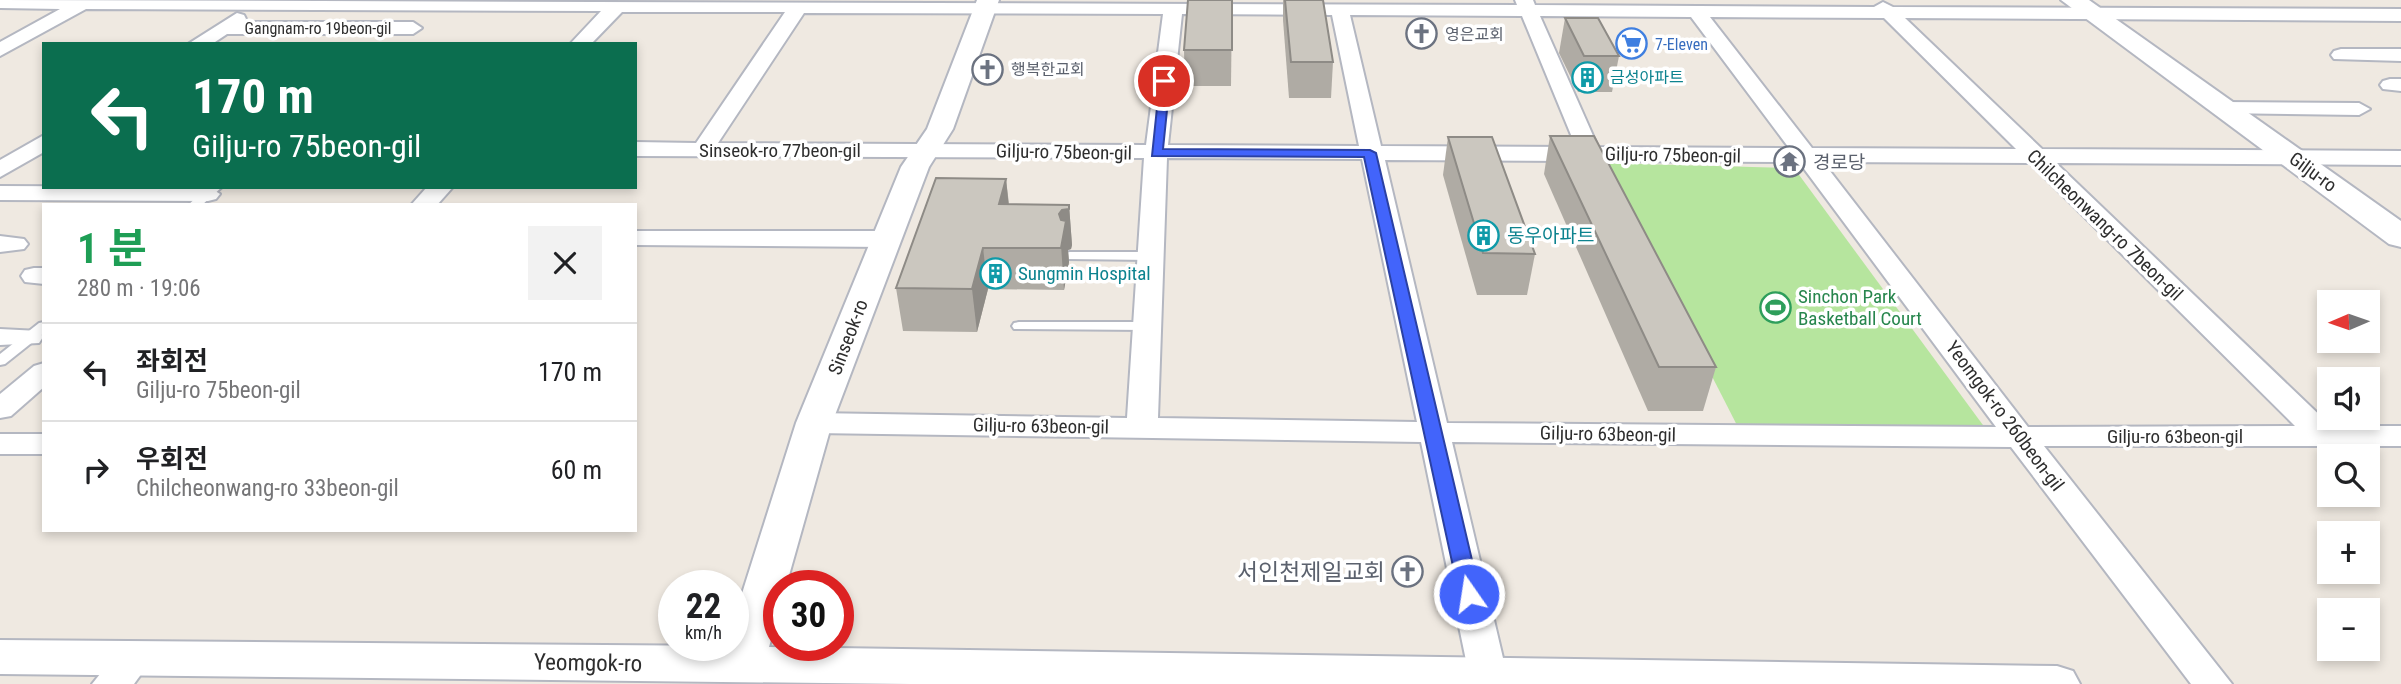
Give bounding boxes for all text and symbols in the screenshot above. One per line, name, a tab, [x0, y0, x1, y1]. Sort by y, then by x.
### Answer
church icon: 영은교회	[1405, 17, 1439, 51]
street label: Gangnam-ro 19beon-gil	[245, 19, 391, 38]
place label: 영은교회	[1445, 25, 1504, 44]
supermarket icon: 7-Eleven	[1615, 27, 1649, 61]
place label: 7-Eleven	[1655, 35, 1708, 54]
pin	[1134, 51, 1194, 111]
church icon: 행복한교회	[971, 52, 1005, 86]
place label: 행복한교회	[1011, 60, 1085, 79]
building icon: 금성아파트	[1570, 60, 1604, 94]
icon: arrive	[1145, 62, 1183, 100]
text: 170 m	[192, 68, 314, 125]
place label: 금성아파트	[1610, 68, 1684, 87]
icon: left	[77, 70, 168, 161]
text: Gilju-ro 75beon-gil	[192, 127, 421, 165]
street label: Sinseok-ro 77beon-gil	[699, 139, 861, 162]
street label: Gilju-ro 75beon-gil	[996, 139, 1132, 165]
street label: Gilju-ro 75beon-gil	[1605, 142, 1741, 168]
temple icon: 경로당	[1773, 145, 1807, 179]
street label: Chilcheonwang-ro 7beon-gil	[2022, 145, 2188, 305]
street label: Gilju-ro	[2285, 147, 2341, 197]
place label: 경로당	[1813, 151, 1865, 174]
building icon: 동우아파트	[1467, 218, 1501, 252]
text: 1 분	[77, 224, 147, 273]
place label: 동우아파트	[1507, 224, 1594, 247]
button: close	[528, 226, 602, 300]
building icon: Sungmin Hospital	[978, 256, 1012, 290]
place label: Sungmin Hospital	[1018, 262, 1151, 285]
text: 280 m · 19:06	[77, 275, 201, 302]
place label: Sinchon Park Basketball Court	[1798, 285, 1922, 330]
sports icon: Sinchon Park Basketball Court	[1758, 290, 1792, 324]
north arrow	[2317, 290, 2380, 354]
map controls	[2317, 290, 2380, 661]
street label: Sinseok-ro	[823, 296, 873, 378]
street label: Yeomgok-ro 260beon-gil	[1941, 336, 2069, 496]
text: 좌회전	[136, 346, 208, 376]
icon: left	[77, 353, 115, 391]
text: 170 m	[538, 357, 602, 387]
button: sound	[2317, 367, 2380, 430]
text: Gilju-ro 75beon-gil	[136, 377, 301, 404]
street label: Gilju-ro 63beon-gil	[973, 413, 1109, 439]
street label: Gilju-ro 63beon-gil	[1540, 421, 1676, 447]
street label: Gilju-ro 63beon-gil	[2107, 425, 2243, 448]
text: 우회전	[136, 444, 208, 474]
button: search	[2317, 444, 2380, 507]
icon: right	[77, 451, 115, 489]
text: 60 m	[551, 455, 602, 485]
text: Chilcheonwang-ro 33beon-gil	[136, 475, 399, 502]
button: +	[2317, 521, 2380, 584]
church icon: 서인천제일교회	[1391, 555, 1425, 589]
position arrow	[1432, 557, 1506, 631]
place label: 서인천제일교회	[1237, 559, 1385, 586]
speed limit sign: 30	[763, 570, 854, 661]
text: 22	[686, 586, 721, 627]
button: −	[2317, 598, 2380, 661]
text: km/h	[685, 622, 722, 643]
street label: Yeomgok-ro	[534, 649, 642, 677]

